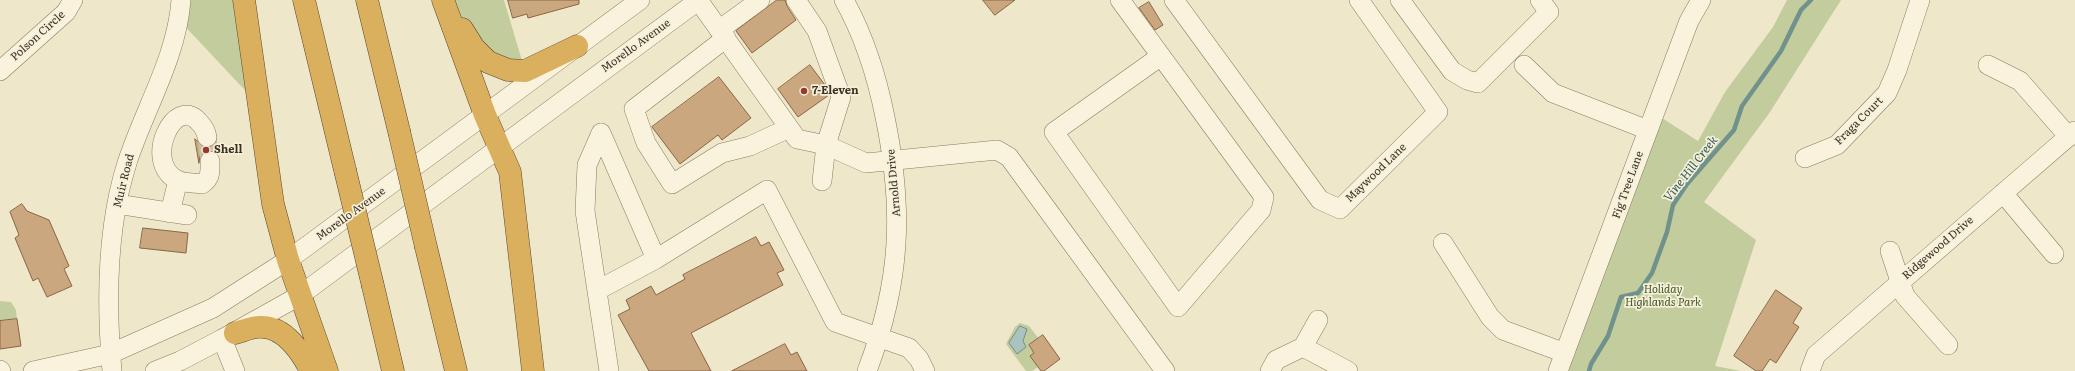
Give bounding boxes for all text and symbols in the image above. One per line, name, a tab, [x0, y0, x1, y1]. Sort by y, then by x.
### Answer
street label: Polson Circle	[8, 8, 68, 64]
street label: Morello Avenue	[599, 16, 673, 76]
place label: 7-Eleven	[812, 84, 859, 98]
marker: 7-Eleven	[799, 86, 809, 96]
street label: Fraga Court	[1832, 94, 1886, 148]
water label: Vine Hill Creek	[1661, 134, 1721, 204]
street label: Maywood Lane	[1343, 141, 1409, 205]
place label: Shell	[214, 143, 242, 157]
marker: Shell	[201, 145, 211, 155]
street label: Arnold Drive	[884, 149, 904, 217]
street label: Fig Tree Lane	[1610, 149, 1646, 221]
street label: Muir Road	[111, 153, 137, 209]
street label: Morello Avenue	[314, 184, 388, 244]
street label: Ridgewood Drive	[1900, 214, 1976, 282]
park label: Holiday Highlands Park	[1625, 283, 1701, 309]

